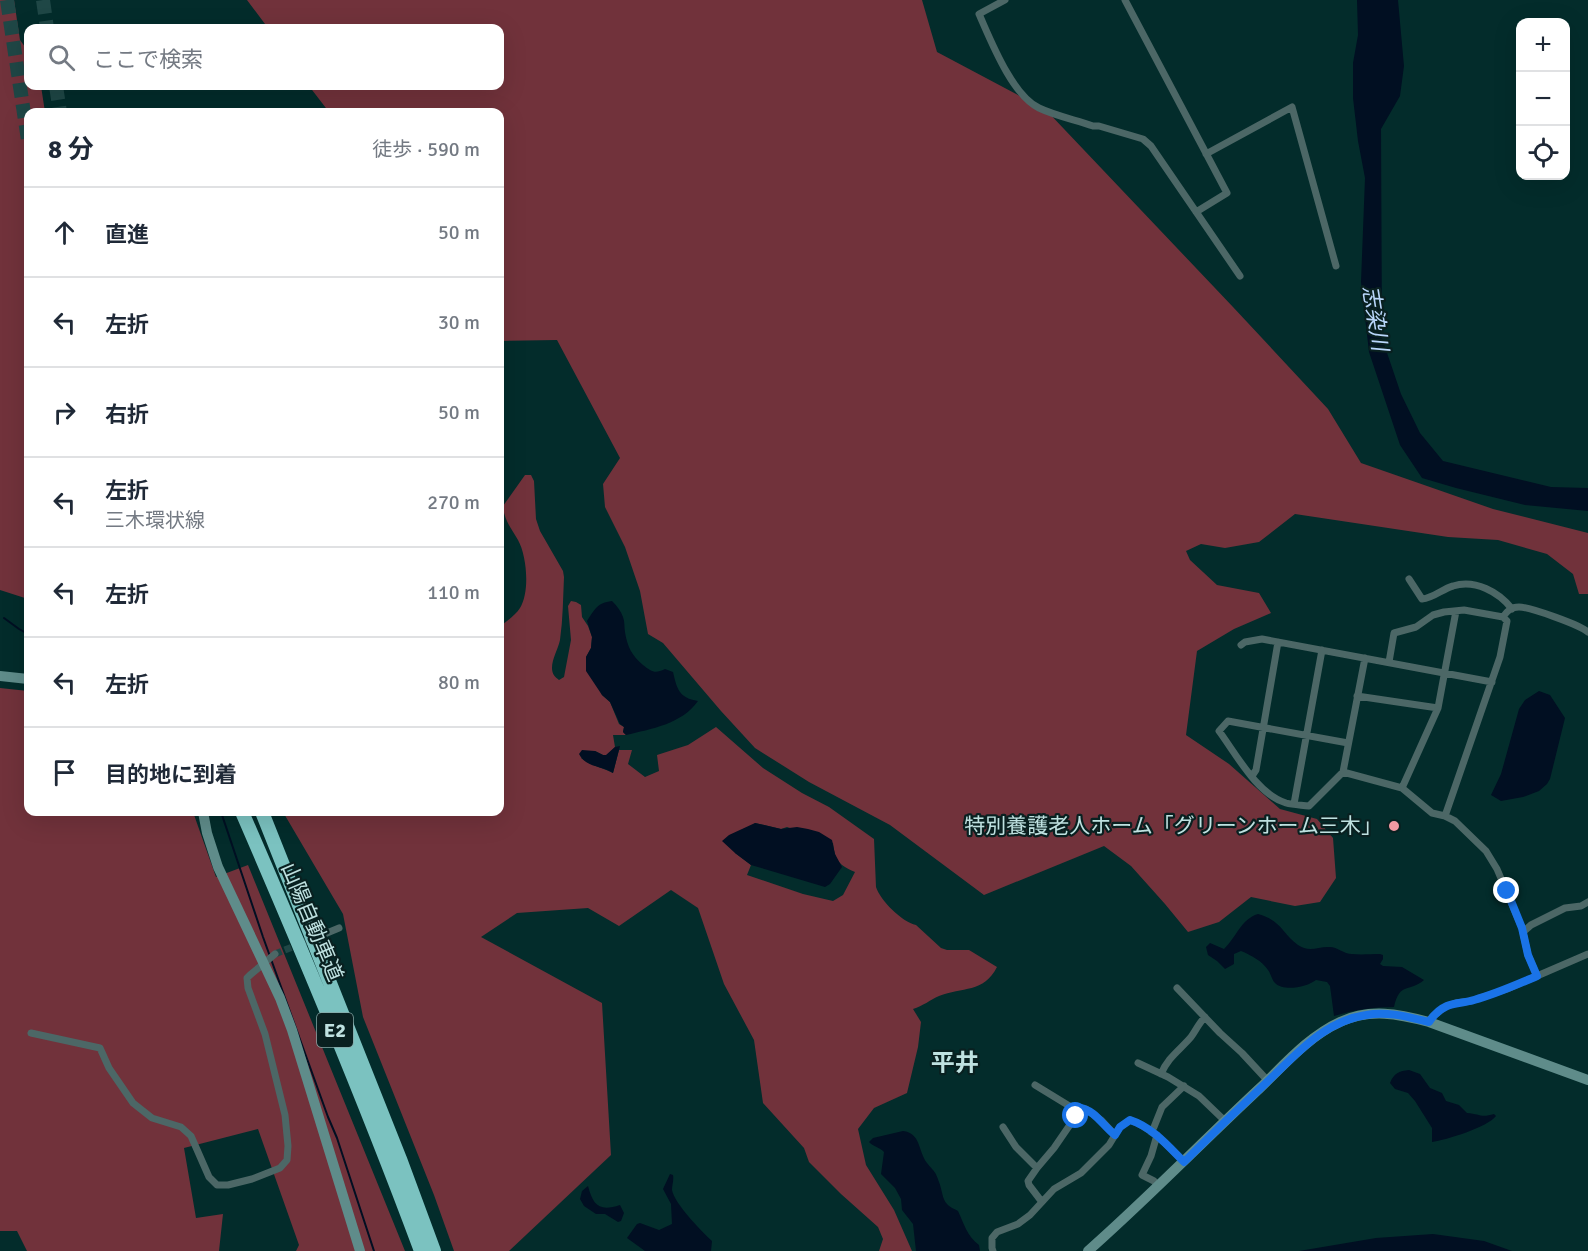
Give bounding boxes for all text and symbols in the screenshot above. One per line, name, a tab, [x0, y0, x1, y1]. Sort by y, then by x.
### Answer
map controls	[1516, 18, 1570, 180]
button: +	[1516, 18, 1570, 72]
search box	[24, 24, 504, 90]
icon: search	[45, 41, 78, 74]
text: ここで検索	[93, 46, 203, 73]
button: −	[1516, 72, 1570, 126]
button: locate	[1516, 126, 1570, 180]
text: 8 分	[48, 134, 94, 166]
text: 徒歩 · 590 m	[372, 137, 480, 162]
icon: ahead	[48, 216, 81, 249]
text: 50 m	[438, 220, 480, 245]
text: 直進	[105, 221, 149, 248]
water label: 志染川	[1357, 283, 1394, 355]
icon: left	[48, 306, 81, 339]
text: 30 m	[438, 310, 480, 335]
text: 左折	[105, 311, 149, 338]
icon: right	[48, 396, 81, 429]
text: 50 m	[438, 400, 480, 425]
text: 右折	[105, 401, 149, 428]
text: 左折	[105, 477, 149, 504]
icon: left	[48, 486, 81, 519]
text: 270 m	[427, 490, 480, 515]
text: 三木環状線	[105, 508, 205, 533]
icon: left	[48, 576, 81, 609]
text: 110 m	[427, 580, 480, 605]
text: 左折	[105, 581, 149, 608]
icon: left	[48, 666, 81, 699]
text: 80 m	[438, 670, 480, 695]
text: 左折	[105, 671, 149, 698]
icon: arrive	[48, 756, 81, 789]
text: 目的地に到着	[105, 761, 237, 788]
place label: 特別養護老人ホーム「グリーンホーム三木」	[964, 813, 1382, 839]
marker: 特別養護老人ホーム「グリーンホーム三木」	[1387, 819, 1401, 833]
street label: 山陽自動車道	[275, 859, 349, 985]
route end	[1493, 877, 1519, 903]
road number: E2	[317, 1013, 353, 1047]
district label: 平井	[931, 1048, 979, 1078]
route start	[1062, 1102, 1088, 1128]

